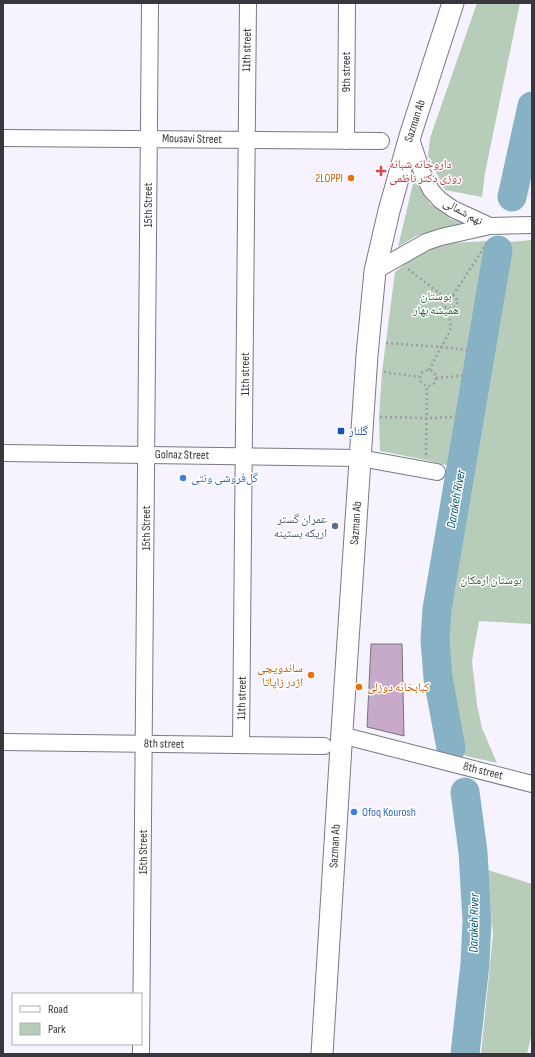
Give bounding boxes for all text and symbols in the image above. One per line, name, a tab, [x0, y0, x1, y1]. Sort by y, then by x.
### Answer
street label: 11th street	[239, 28, 255, 72]
street label: 9th street	[339, 51, 354, 92]
street label: Sazman Ab	[401, 98, 429, 144]
street label: Mousavi Street	[162, 131, 222, 147]
place label: داروخانه شبانه روزی دکتر ناظمی	[389, 157, 462, 186]
marker: داروخانه شبانه روزی دکتر ناظمی	[376, 166, 386, 176]
place label: 2LOPPI	[315, 171, 343, 186]
marker: 2LOPPI	[346, 173, 356, 183]
street label: 15th Street	[141, 182, 156, 228]
street label: نهم شمالی	[441, 195, 485, 229]
park label: بوستان همیشه بهار	[412, 289, 459, 318]
street label: 11th street	[238, 352, 253, 396]
place label: گلنار	[348, 424, 368, 439]
marker: گلنار	[336, 426, 346, 436]
street label: Golnaz Street	[155, 447, 210, 463]
water label: Darakeh River	[443, 467, 469, 530]
place label: گل‌فروشی ونتی	[191, 471, 258, 486]
marker: گل‌فروشی ونتی	[178, 473, 188, 483]
street label: Sazman Ab	[347, 501, 365, 545]
street label: 15th Street	[139, 505, 154, 551]
place label: عمران گستر اریکه بستینه	[274, 512, 327, 541]
marker: عمران گستر اریکه بستینه	[330, 521, 340, 531]
park label: بوستان ارمکان	[460, 573, 522, 588]
place label: ساندویچی اژدر زاپاتا	[257, 661, 303, 690]
marker: ساندویچی اژدر زاپاتا	[306, 670, 316, 680]
street label: 11th street	[234, 676, 250, 720]
place label: کبابخانه دوزلی	[367, 680, 430, 695]
marker: کبابخانه دوزلی	[354, 682, 364, 692]
street label: 8th street	[144, 736, 185, 752]
street label: 8th street	[462, 759, 505, 783]
place label: Ofoq Kourosh	[362, 805, 416, 820]
marker: Ofoq Kourosh	[349, 807, 359, 817]
street label: Sazman Ab	[326, 824, 344, 868]
street label: 15th Street	[136, 829, 151, 875]
water label: Darakeh River	[465, 892, 483, 953]
legend	[12, 993, 142, 1045]
text: Road	[48, 1002, 68, 1017]
text: Park	[48, 1022, 66, 1037]

